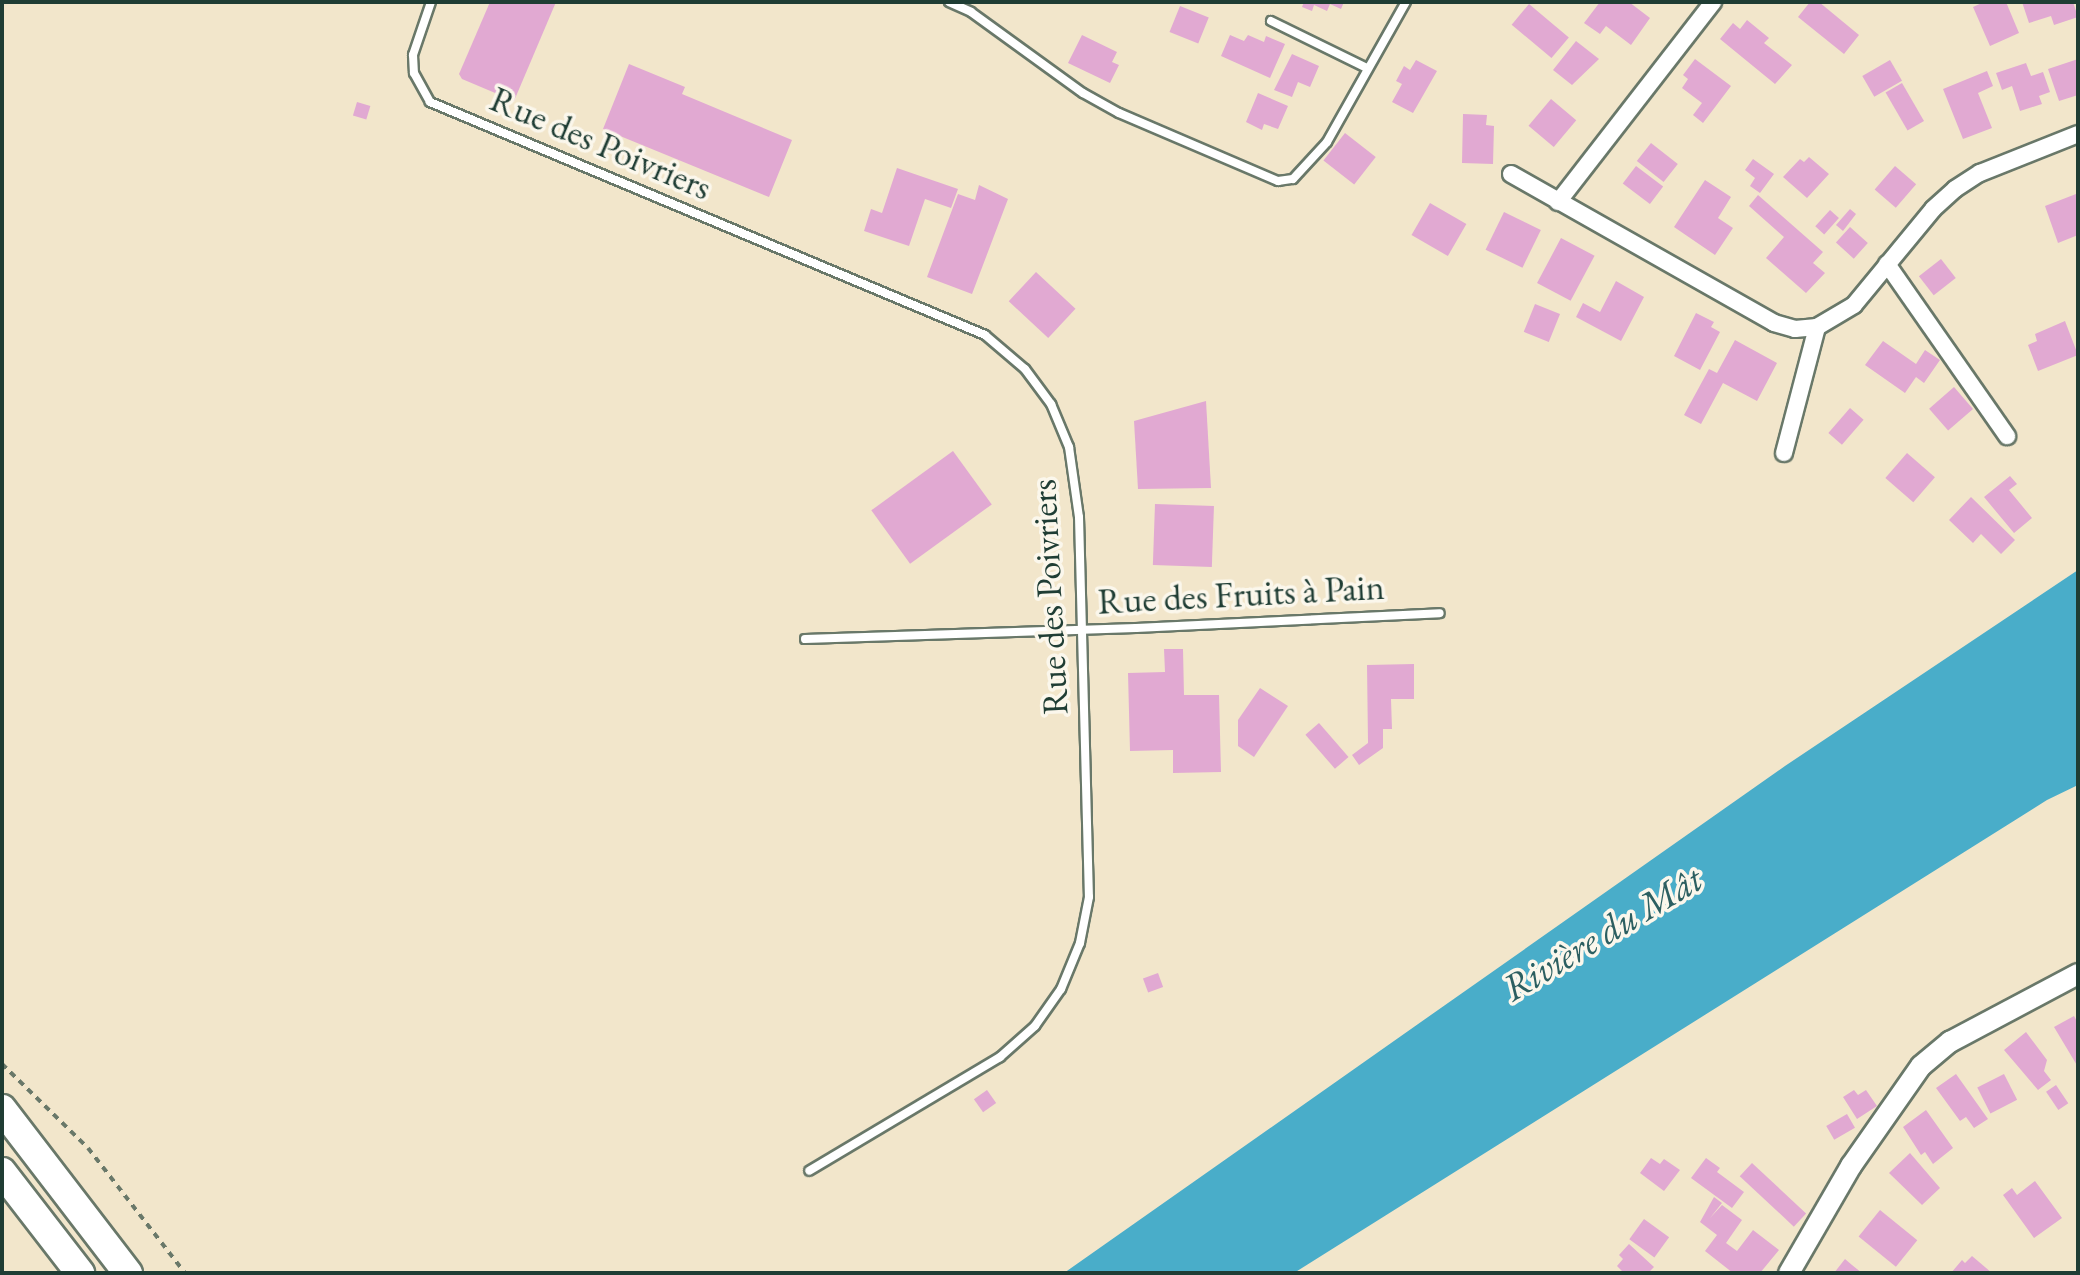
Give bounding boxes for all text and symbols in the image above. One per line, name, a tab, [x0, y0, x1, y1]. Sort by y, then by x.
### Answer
street label: Rue des Poivriers	[484, 77, 718, 209]
street label: Rue des Poivriers	[1021, 478, 1077, 716]
street label: Rue des Fruits à Pain	[1096, 565, 1386, 623]
water label: Rivière du Mât	[1494, 855, 1710, 1011]

